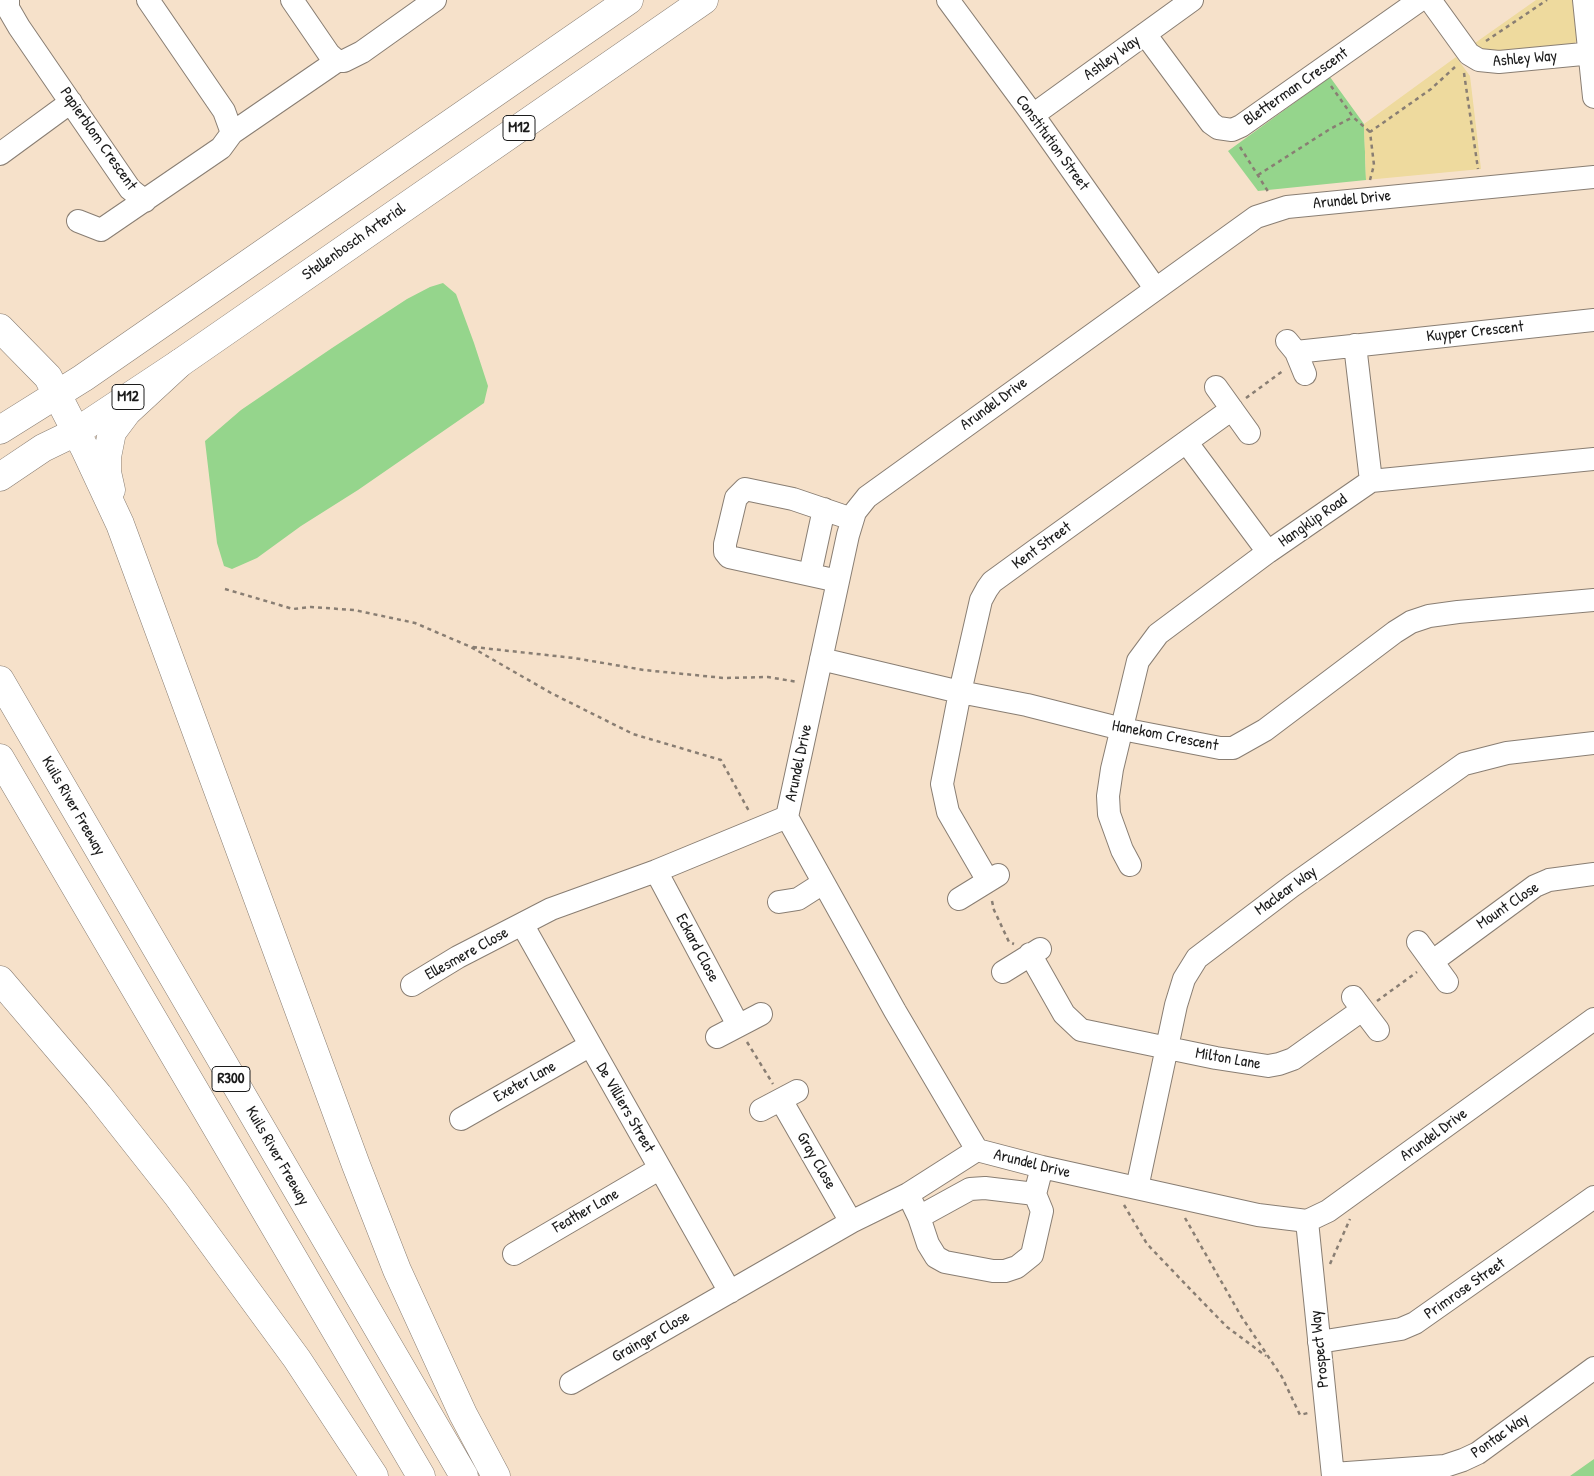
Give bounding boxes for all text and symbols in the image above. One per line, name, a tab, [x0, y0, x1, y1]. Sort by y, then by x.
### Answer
street label: Ashley Way	[1080, 31, 1144, 85]
street label: Bletterman Crescent	[1240, 44, 1352, 130]
street label: Ashley Way	[1492, 47, 1558, 71]
street label: Papierblom Crescent	[55, 84, 141, 194]
street label: Constitution Street	[1011, 92, 1093, 194]
road number: M12	[503, 116, 535, 140]
street label: Arundel Drive	[1312, 186, 1392, 214]
street label: Stellenbosch Arterial	[299, 199, 409, 285]
street label: Kuyper Crescent	[1426, 317, 1524, 347]
street label: Arundel Drive	[957, 373, 1031, 435]
road number: M12	[112, 384, 144, 410]
street label: Hangklip Road	[1275, 490, 1351, 552]
street label: Kent Street	[1009, 518, 1075, 574]
street label: Hanekom Crescent	[1110, 716, 1220, 756]
street label: Arundel Drive	[781, 723, 817, 803]
street label: Kuils River Freeway	[37, 753, 109, 859]
street label: Maclear Way	[1251, 862, 1321, 920]
street label: Mount Close	[1473, 878, 1543, 934]
street label: Eckard Close	[671, 911, 723, 985]
street label: Ellesmere Close	[422, 923, 512, 985]
street label: Milton Lane	[1194, 1044, 1262, 1074]
street label: Exeter Lane	[491, 1057, 559, 1107]
street label: De Villiers Street	[592, 1060, 658, 1156]
road number: R300	[212, 1066, 250, 1092]
street label: Kuils River Freeway	[241, 1103, 313, 1209]
street label: Arundel Drive	[1397, 1104, 1471, 1166]
street label: Gray Close	[792, 1129, 840, 1193]
street label: Arundel Drive	[992, 1145, 1072, 1183]
street label: Feather Lane	[550, 1184, 622, 1238]
street label: Primrose Street	[1421, 1254, 1509, 1324]
street label: Grainger Close	[609, 1307, 693, 1367]
street label: Prospect Way	[1306, 1309, 1334, 1389]
street label: Pontac Way	[1467, 1409, 1533, 1463]

